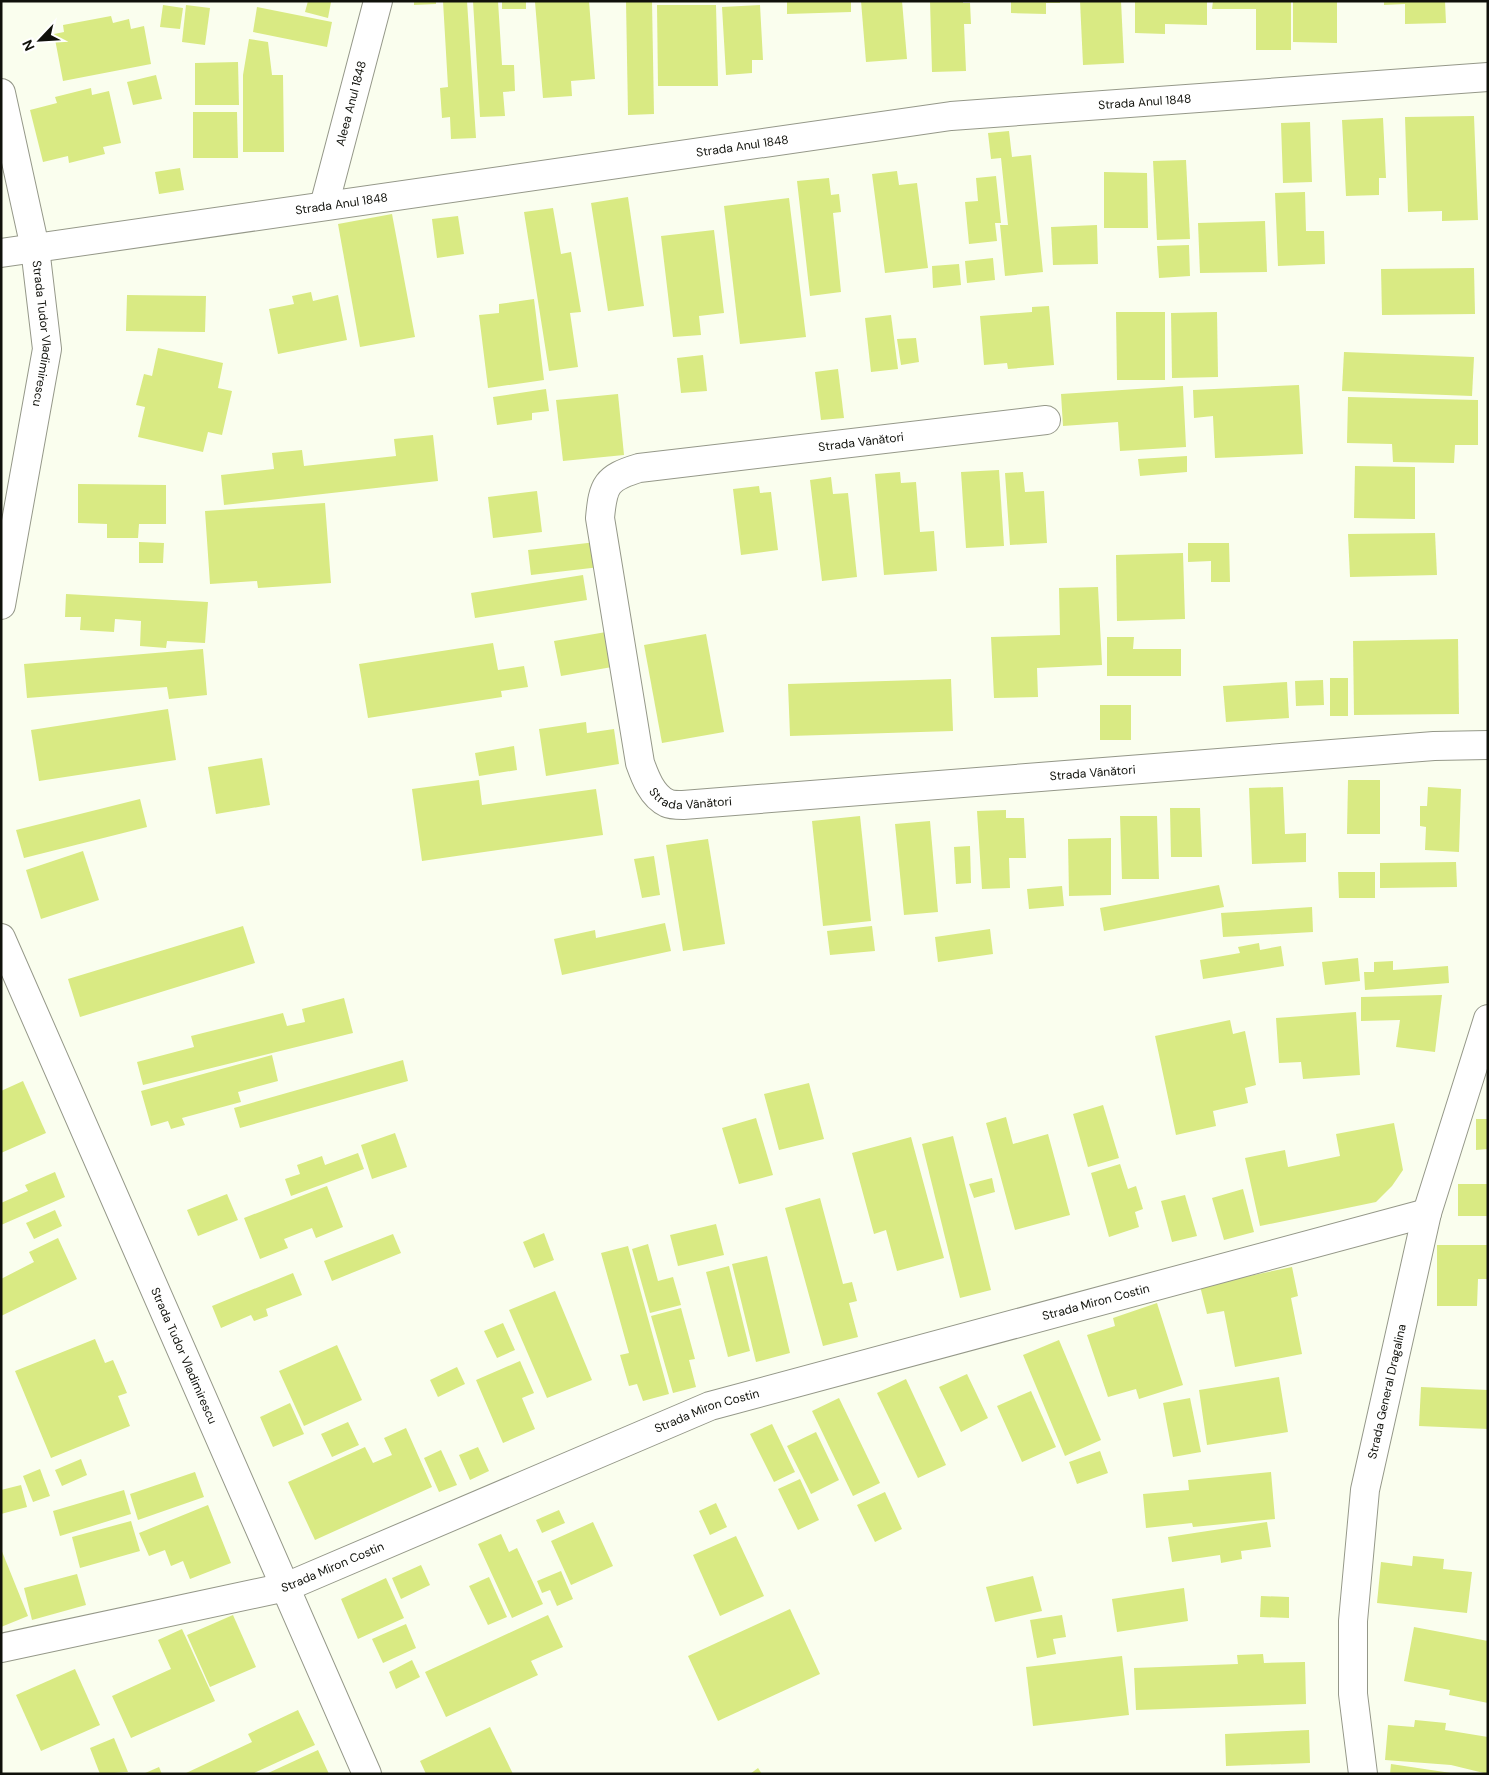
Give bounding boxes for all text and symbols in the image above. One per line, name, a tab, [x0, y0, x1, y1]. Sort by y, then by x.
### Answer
north arrow	[15, 15, 65, 65]
text: N	[18, 37, 39, 54]
street label: Aleea Anul 1848	[332, 59, 370, 148]
street label: Strada Anul 1848	[1098, 91, 1192, 113]
street label: Strada Anul 1848	[695, 132, 790, 161]
street label: Strada Anul 1848	[294, 189, 389, 218]
street label: Strada Tudor Vladimirescu	[29, 260, 55, 408]
street label: Strada Vânători	[817, 429, 905, 455]
street label: Strada Vânători	[1049, 761, 1136, 784]
street label: Strada Vânători	[645, 784, 732, 813]
street label: Strada Miron Costin	[1040, 1280, 1151, 1324]
street label: Strada Tudor Vladimirescu	[147, 1285, 221, 1427]
street label: Strada General Dragalina	[1364, 1323, 1410, 1461]
street label: Strada Miron Costin	[652, 1385, 761, 1437]
street label: Strada Miron Costin	[280, 1538, 386, 1596]

